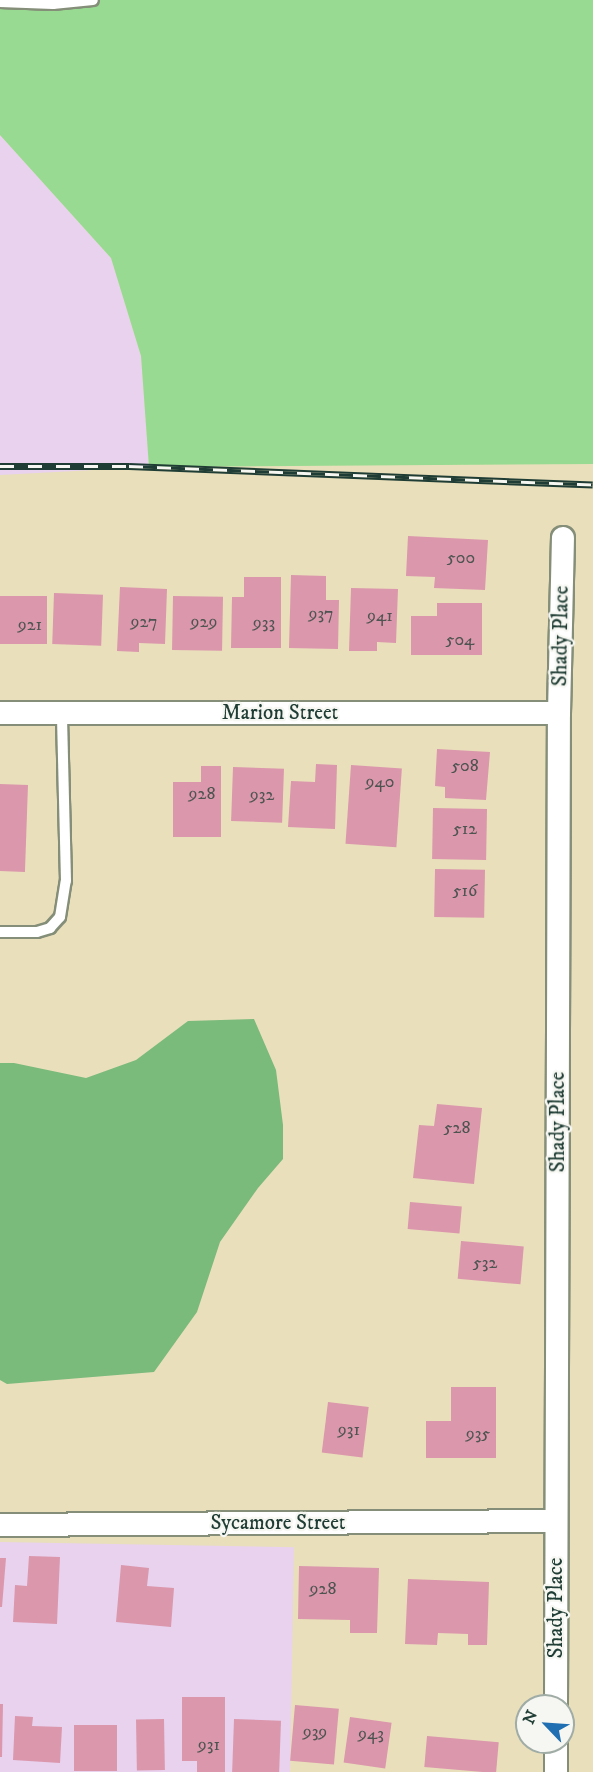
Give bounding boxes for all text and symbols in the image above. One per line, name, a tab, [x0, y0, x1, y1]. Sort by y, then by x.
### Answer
house number: 500	[447, 547, 475, 569]
street label: Shady Place	[548, 585, 574, 687]
house number: 937	[308, 603, 334, 625]
house number: 941	[367, 605, 393, 627]
house number: 927	[131, 611, 157, 633]
house number: 929	[191, 611, 217, 633]
house number: 933	[253, 612, 275, 634]
house number: 921	[18, 614, 42, 636]
house number: 504	[446, 629, 474, 651]
street label: Marion Street	[222, 700, 338, 726]
house number: 508	[451, 755, 479, 777]
house number: 940	[365, 771, 395, 793]
house number: 928	[189, 783, 215, 805]
house number: 932	[250, 784, 274, 806]
house number: 512	[453, 818, 477, 840]
house number: 516	[453, 880, 477, 902]
street label: Shady Place	[545, 1072, 571, 1172]
house number: 528	[444, 1117, 470, 1139]
house number: 532	[473, 1252, 497, 1274]
house number: 931	[338, 1419, 360, 1441]
house number: 935	[466, 1423, 490, 1445]
street label: Sycamore Street	[210, 1510, 346, 1536]
street label: Shady Place	[543, 1558, 569, 1658]
house number: 928	[310, 1578, 336, 1600]
north arrow	[515, 1694, 575, 1754]
text: N	[519, 1707, 542, 1727]
house number: 939	[303, 1721, 327, 1743]
house number: 943	[358, 1723, 384, 1745]
house number: 931	[198, 1734, 220, 1756]

